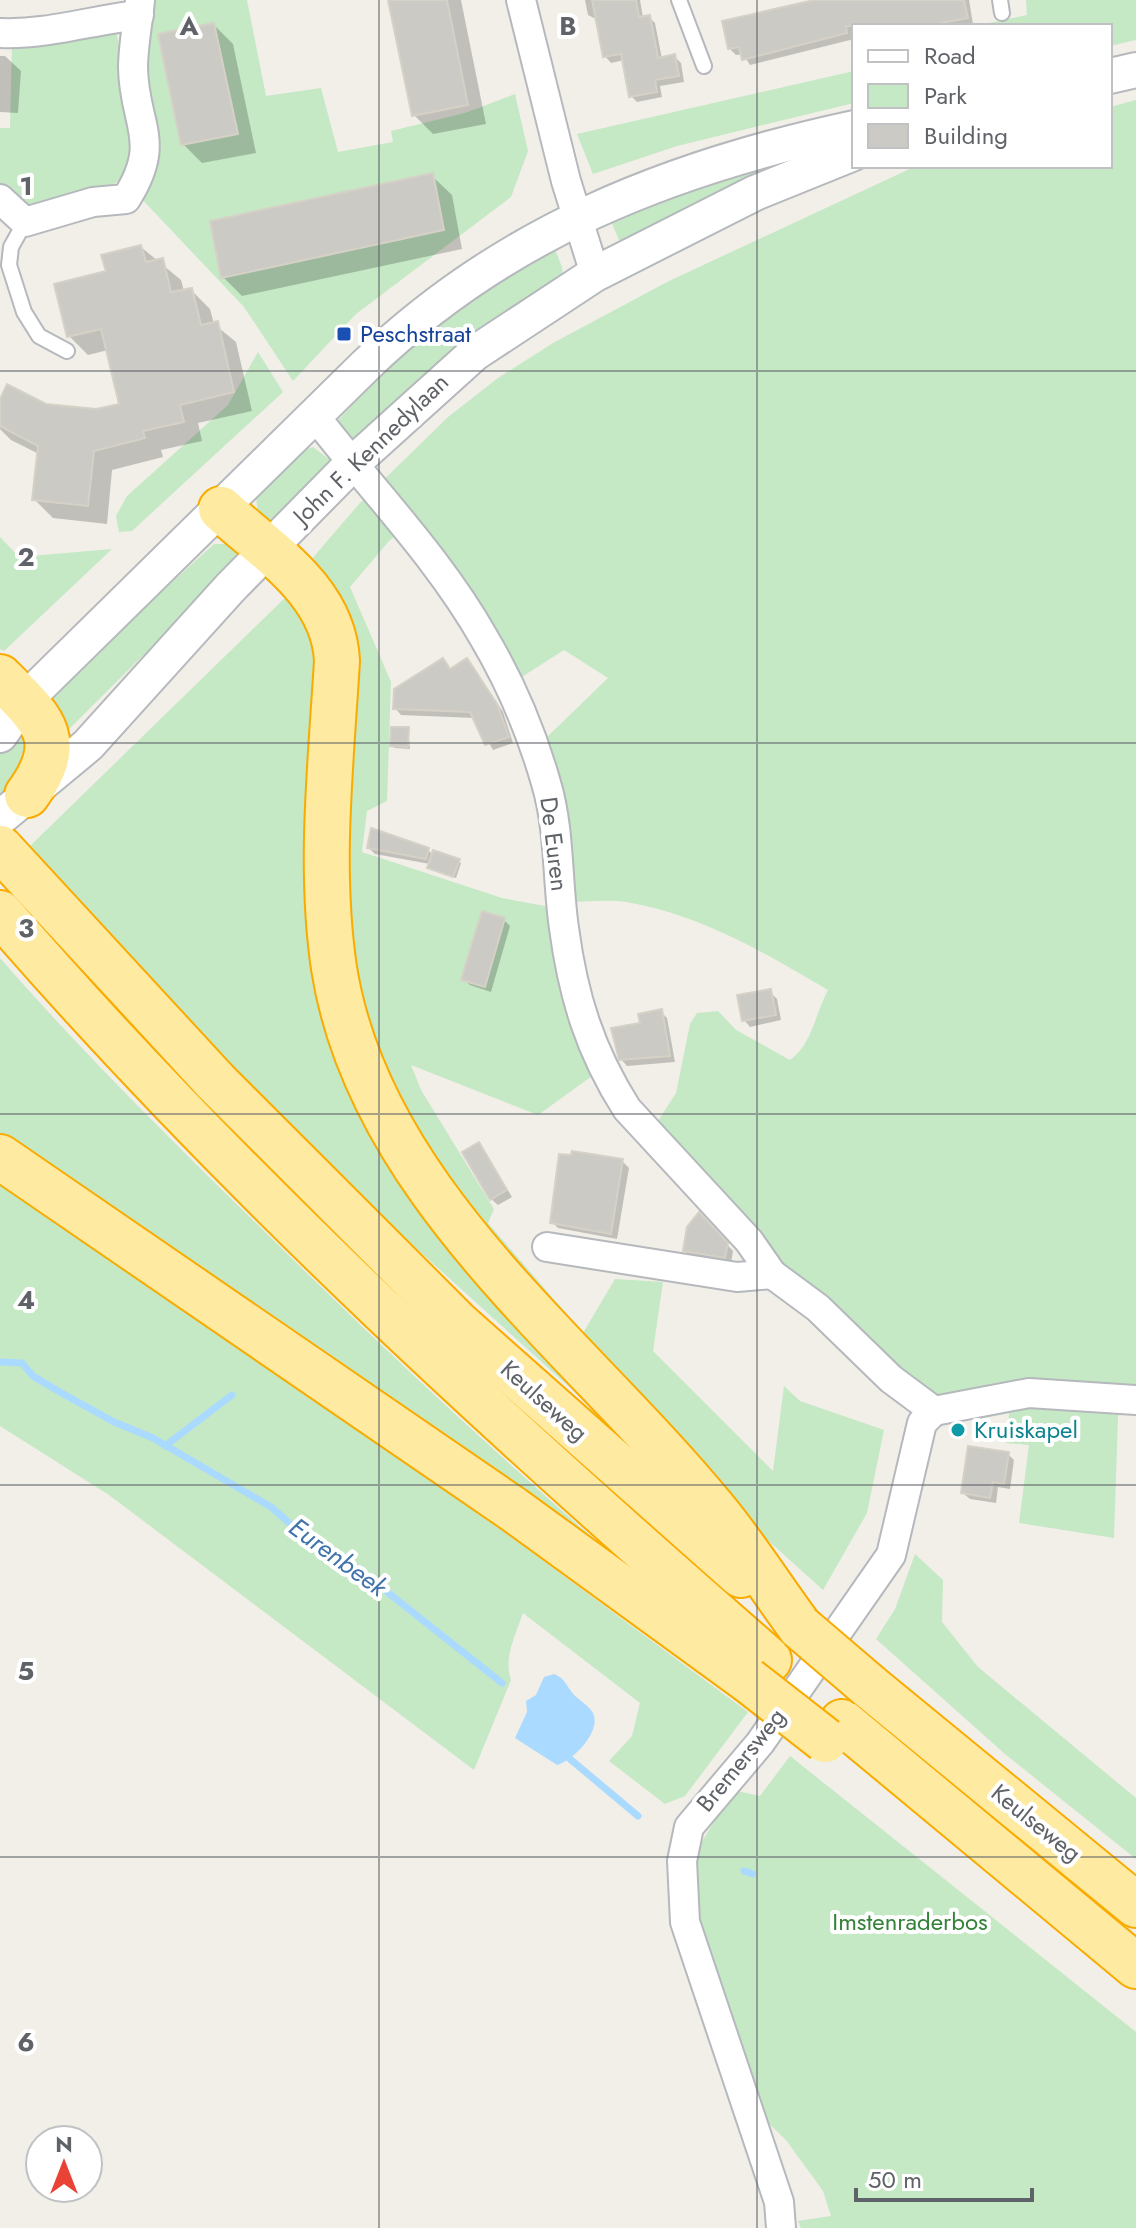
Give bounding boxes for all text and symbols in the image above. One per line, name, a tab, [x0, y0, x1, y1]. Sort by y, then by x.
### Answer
text: A	[178, 7, 199, 45]
text: B	[559, 7, 577, 45]
legend	[852, 24, 1112, 168]
text: Road	[924, 38, 976, 73]
text: Park	[924, 78, 967, 113]
text: Building	[924, 118, 1008, 153]
text: 1	[19, 167, 33, 205]
place label: Peschstraat	[360, 316, 471, 351]
marker: Peschstraat	[335, 325, 353, 343]
street label: John F. Kennedylaan	[283, 365, 456, 534]
text: 2	[17, 538, 35, 576]
street label: De Euren	[531, 795, 578, 893]
text: 3	[18, 909, 34, 947]
text: 4	[17, 1281, 35, 1319]
street label: Keulseweg	[493, 1352, 596, 1449]
place label: Kruiskapel	[974, 1412, 1078, 1447]
marker: Kruiskapel	[949, 1421, 967, 1439]
water label: Eurenbeek	[281, 1508, 396, 1607]
text: 5	[18, 1652, 34, 1690]
street label: Bremersweg	[688, 1700, 793, 1819]
street label: Keulseweg	[984, 1775, 1089, 1870]
park label: Imstenraderbos	[832, 1904, 988, 1939]
text: 6	[17, 2023, 35, 2061]
north arrow	[24, 2124, 104, 2204]
text: N	[55, 2128, 73, 2160]
scale bar	[856, 2152, 1032, 2202]
text: 50 m	[868, 2162, 922, 2197]

